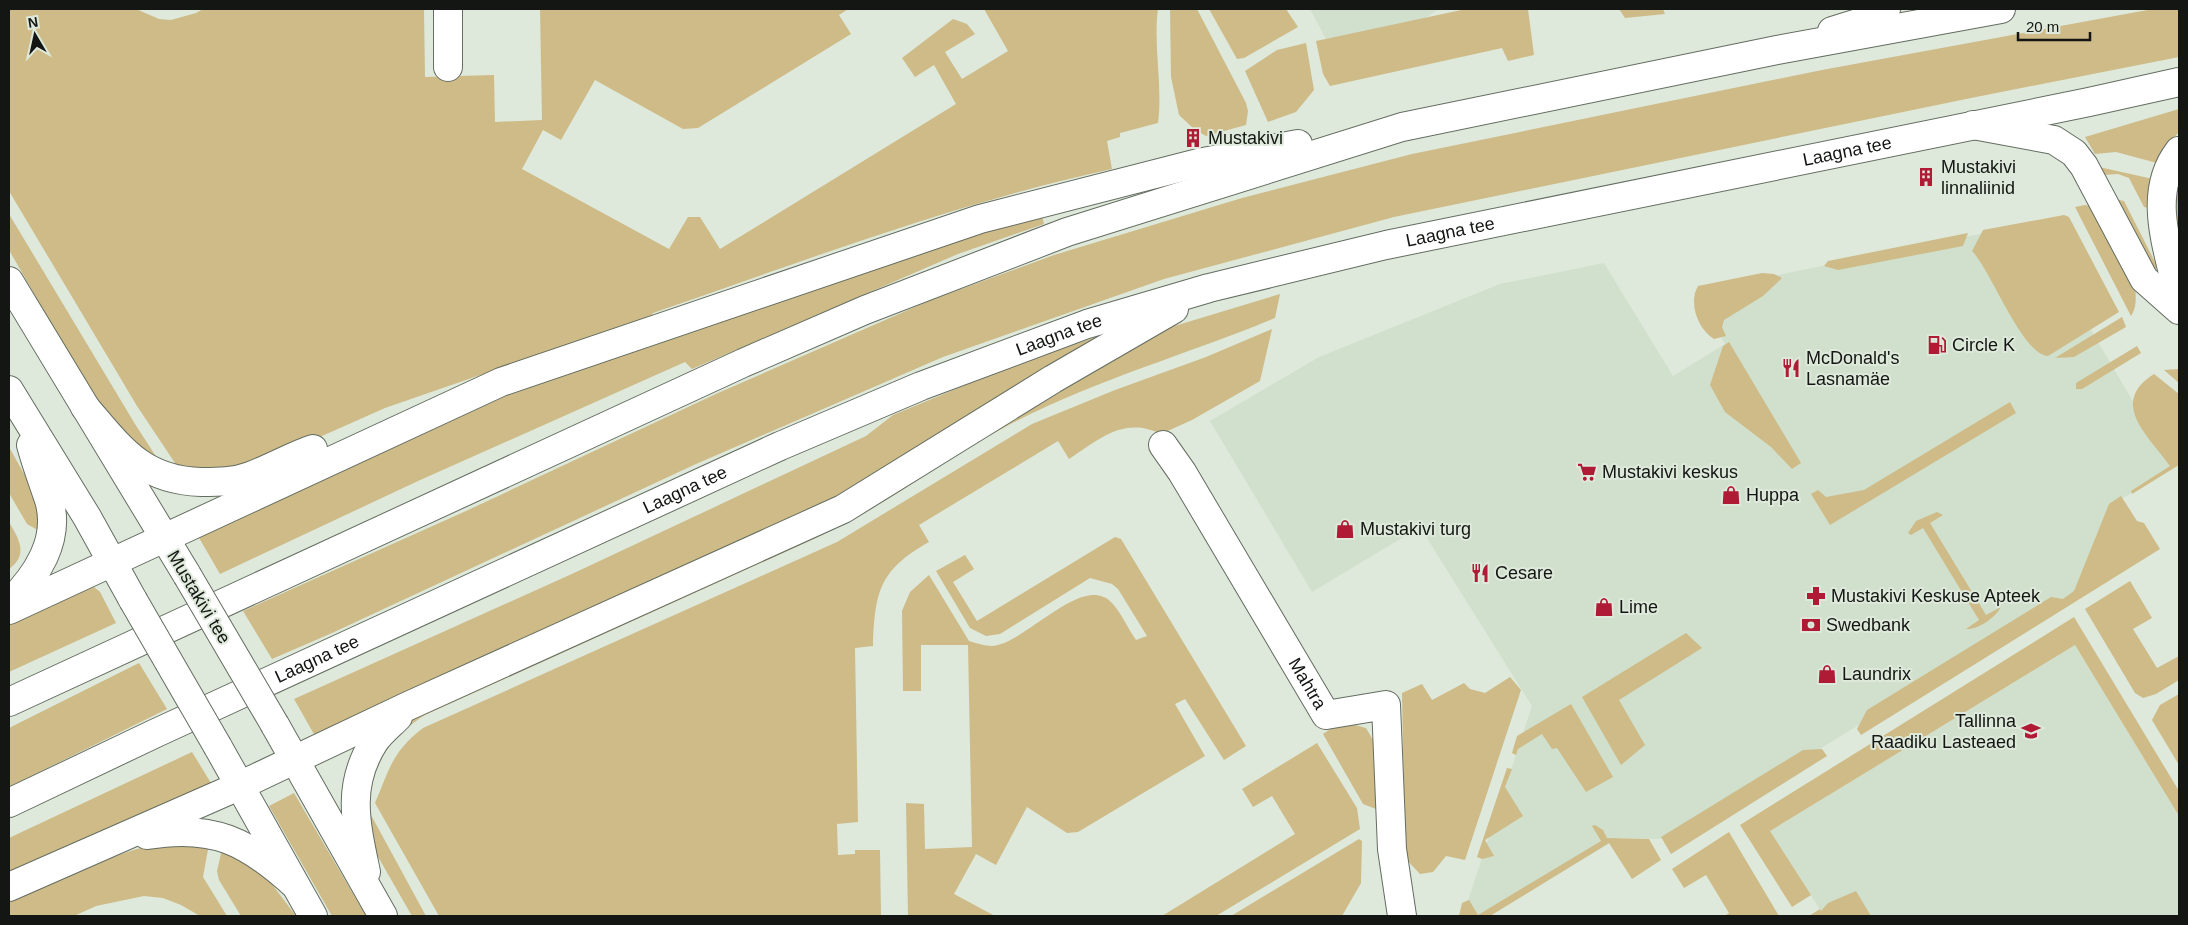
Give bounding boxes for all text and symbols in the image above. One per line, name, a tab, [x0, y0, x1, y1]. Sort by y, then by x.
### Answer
north arrow	[10, 10, 60, 60]
scale bar	[2018, 10, 2090, 42]
text: N	[27, 13, 39, 31]
text: 20 m	[2026, 18, 2059, 35]
building icon: Mustakivi	[1182, 127, 1204, 149]
place label: Mustakivi	[1208, 128, 1283, 148]
street label: Laagna tee	[1801, 132, 1893, 170]
place label: Mustakivi linnaliinid	[1941, 157, 2016, 198]
building icon: Mustakivi linnaliinid	[1915, 166, 1937, 188]
street label: Laagna tee	[1404, 213, 1496, 251]
street label: Laagna tee	[1013, 310, 1104, 360]
fuel station icon: Circle K	[1926, 334, 1948, 356]
place label: Circle K	[1952, 335, 2015, 355]
place label: McDonald's Lasnamäe	[1806, 348, 1899, 389]
restaurant icon: McDonald's Lasnamäe	[1780, 357, 1802, 379]
supermarket icon: Mustakivi keskus	[1576, 461, 1598, 483]
street label: Laagna tee	[640, 462, 730, 518]
place label: Mustakivi keskus	[1602, 462, 1738, 482]
shop icon: Huppa	[1720, 484, 1742, 506]
place label: Huppa	[1746, 485, 1800, 505]
shop icon: Mustakivi turg	[1334, 518, 1356, 540]
place label: Mustakivi turg	[1360, 519, 1471, 539]
street label: Mustakivi tee	[163, 547, 235, 647]
restaurant icon: Cesare	[1469, 562, 1491, 584]
place label: Cesare	[1495, 563, 1553, 583]
pharmacy icon: Mustakivi Keskuse Apteek	[1805, 585, 1827, 607]
place label: Mustakivi Keskuse Apteek	[1831, 586, 2041, 606]
shop icon: Lime	[1593, 596, 1615, 618]
place label: Lime	[1619, 597, 1658, 617]
bank icon: Swedbank	[1800, 614, 1822, 636]
place label: Swedbank	[1826, 615, 1911, 635]
street label: Laagna tee	[272, 631, 362, 687]
street label: Mahtra	[1285, 654, 1331, 714]
shop icon: Laundrix	[1816, 663, 1838, 685]
place label: Laundrix	[1842, 664, 1911, 684]
place label: Tallinna Raadiku Lasteaed	[1871, 711, 2017, 752]
school or university icon: Tallinna Raadiku Lasteaed	[2020, 720, 2042, 742]

